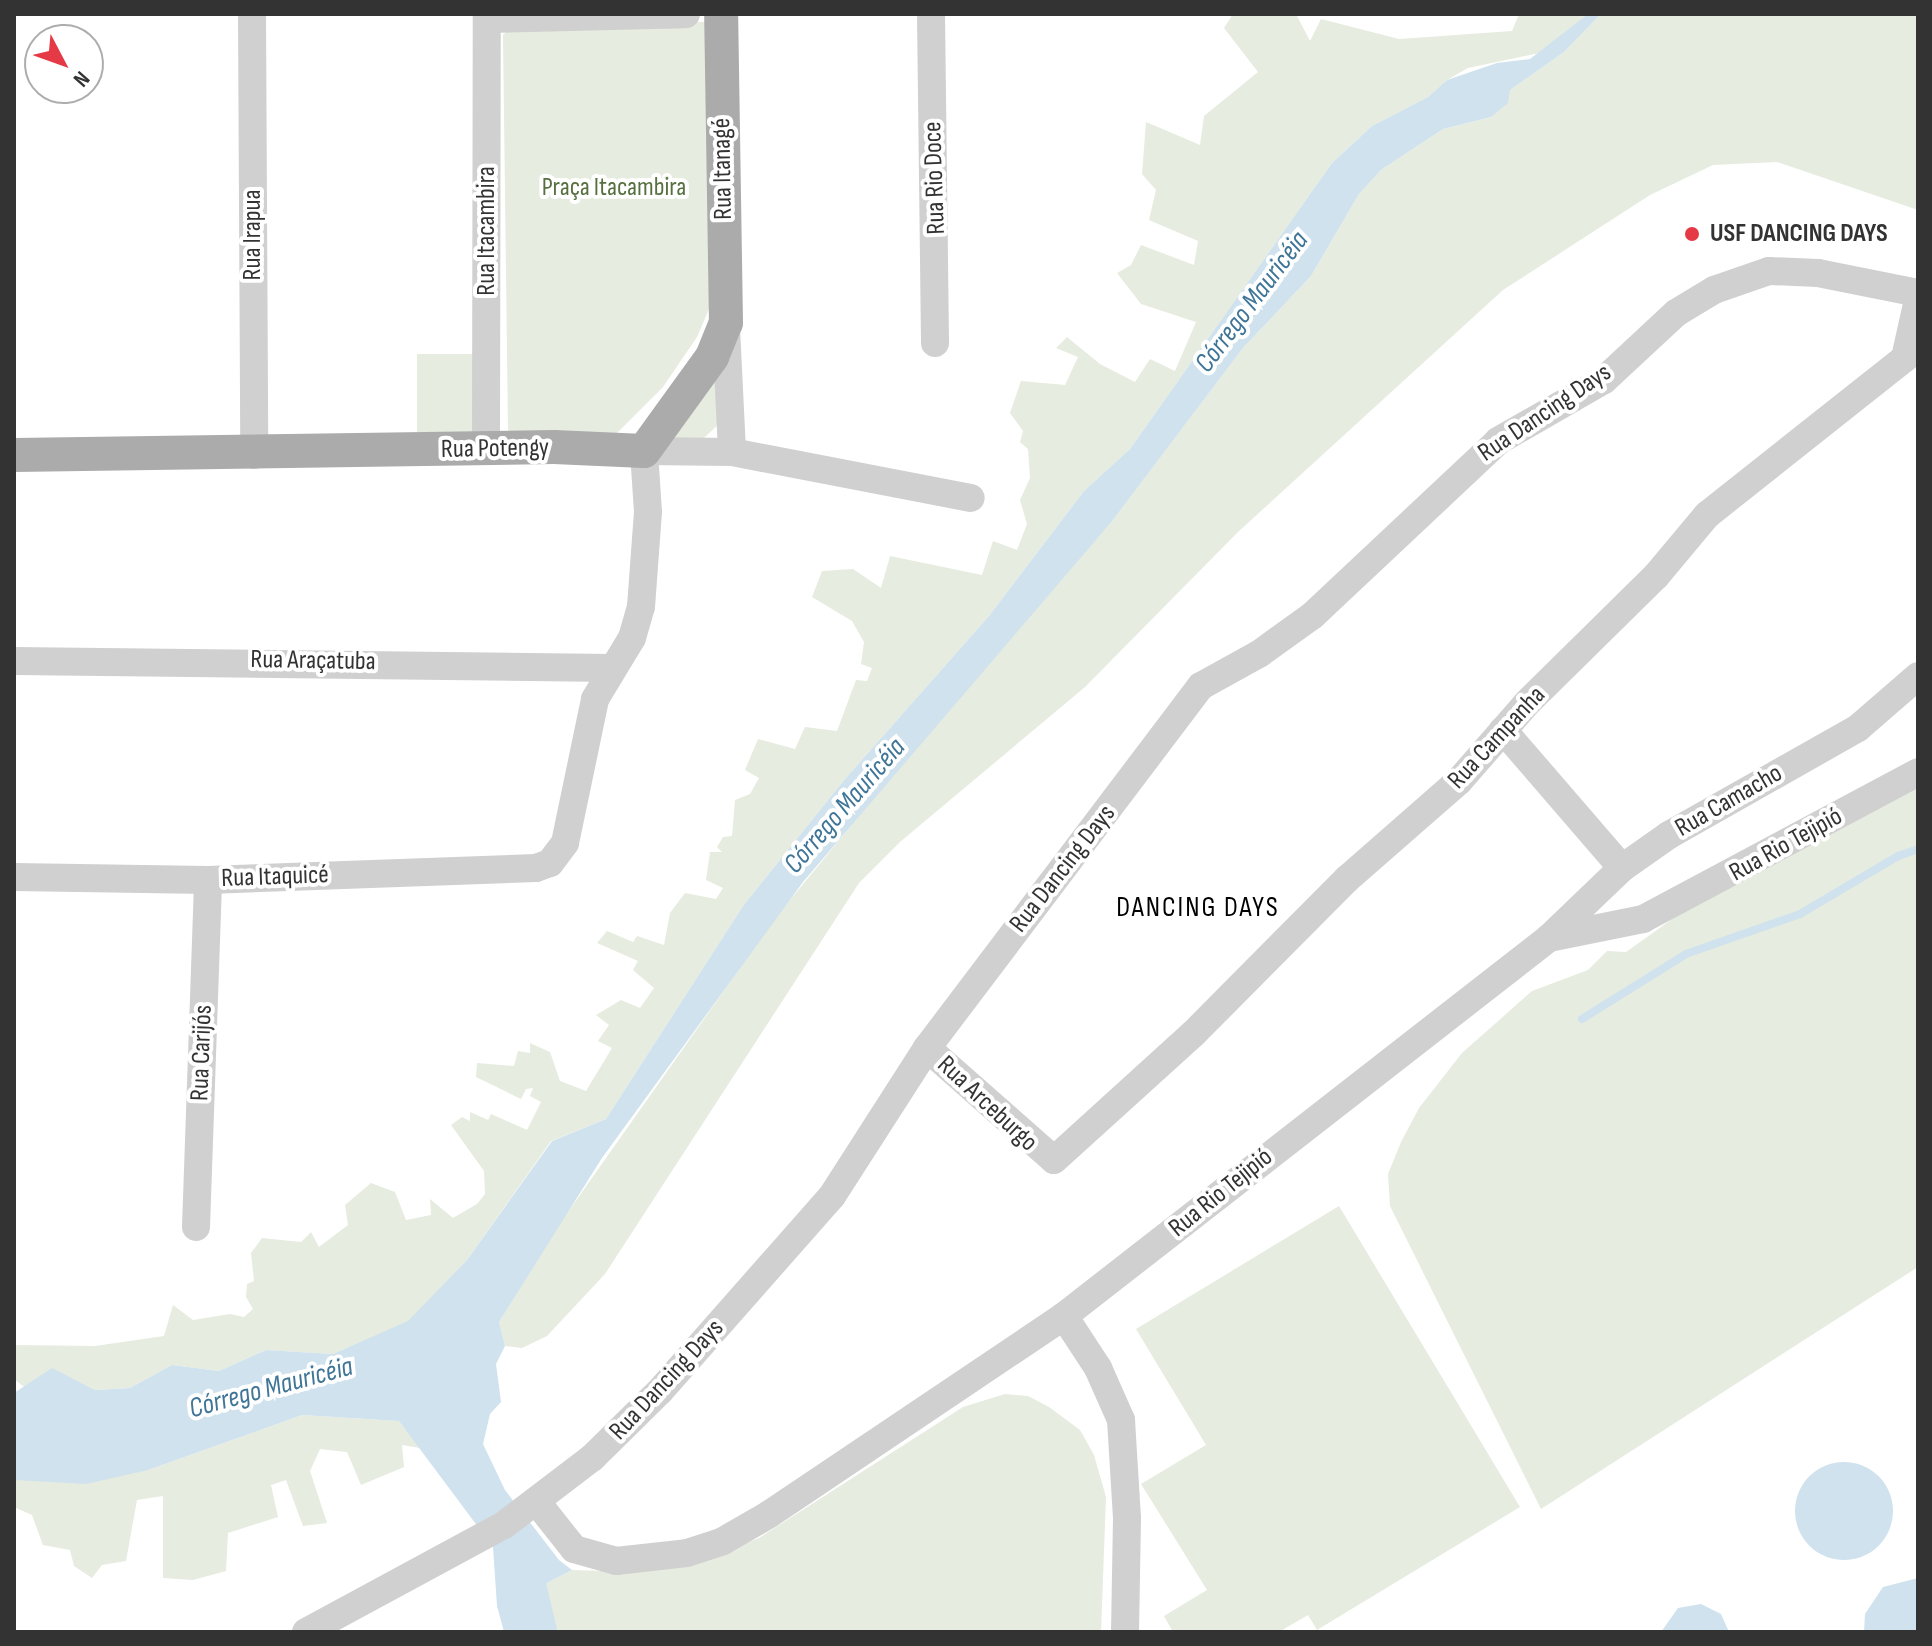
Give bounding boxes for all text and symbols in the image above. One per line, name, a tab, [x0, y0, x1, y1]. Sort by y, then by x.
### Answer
north arrow	[24, 24, 104, 104]
text: N	[67, 65, 95, 92]
street label: Rua Itanagé	[707, 118, 739, 220]
street label: Rua Rio Doce	[917, 121, 953, 235]
street label: Rua Itacambira	[471, 166, 503, 296]
park label: Praça Itacambira	[542, 172, 686, 204]
street label: Rua Irapua	[237, 190, 269, 280]
place label: USF DANCING DAYS	[1710, 218, 1888, 250]
marker: USF DANCING DAYS	[1681, 223, 1703, 245]
water label: Córrego Mauricéia	[1188, 225, 1316, 379]
street label: Rua Dancing Days	[1473, 357, 1617, 469]
street label: Rua Potengy	[441, 432, 549, 466]
street label: Rua Araçatuba	[250, 644, 376, 678]
street label: Rua Campanha	[1442, 680, 1552, 796]
water label: Córrego Mauricéia	[777, 731, 913, 881]
street label: Rua Camacho	[1670, 758, 1788, 844]
street label: Rua Dancing Days	[1003, 799, 1123, 939]
street label: Rua Rio Tejipió	[1724, 801, 1848, 889]
street label: Rua Itaquicé	[221, 860, 329, 894]
district label: DANCING DAYS	[1116, 891, 1280, 925]
street label: Rua Carijós	[185, 1004, 219, 1102]
street label: Rua Arceburgo	[930, 1050, 1044, 1158]
street label: Rua Rio Tejipió	[1163, 1142, 1279, 1244]
street label: Rua Dancing Days	[603, 1313, 731, 1447]
water label: Córrego Mauricéia	[185, 1350, 357, 1426]

